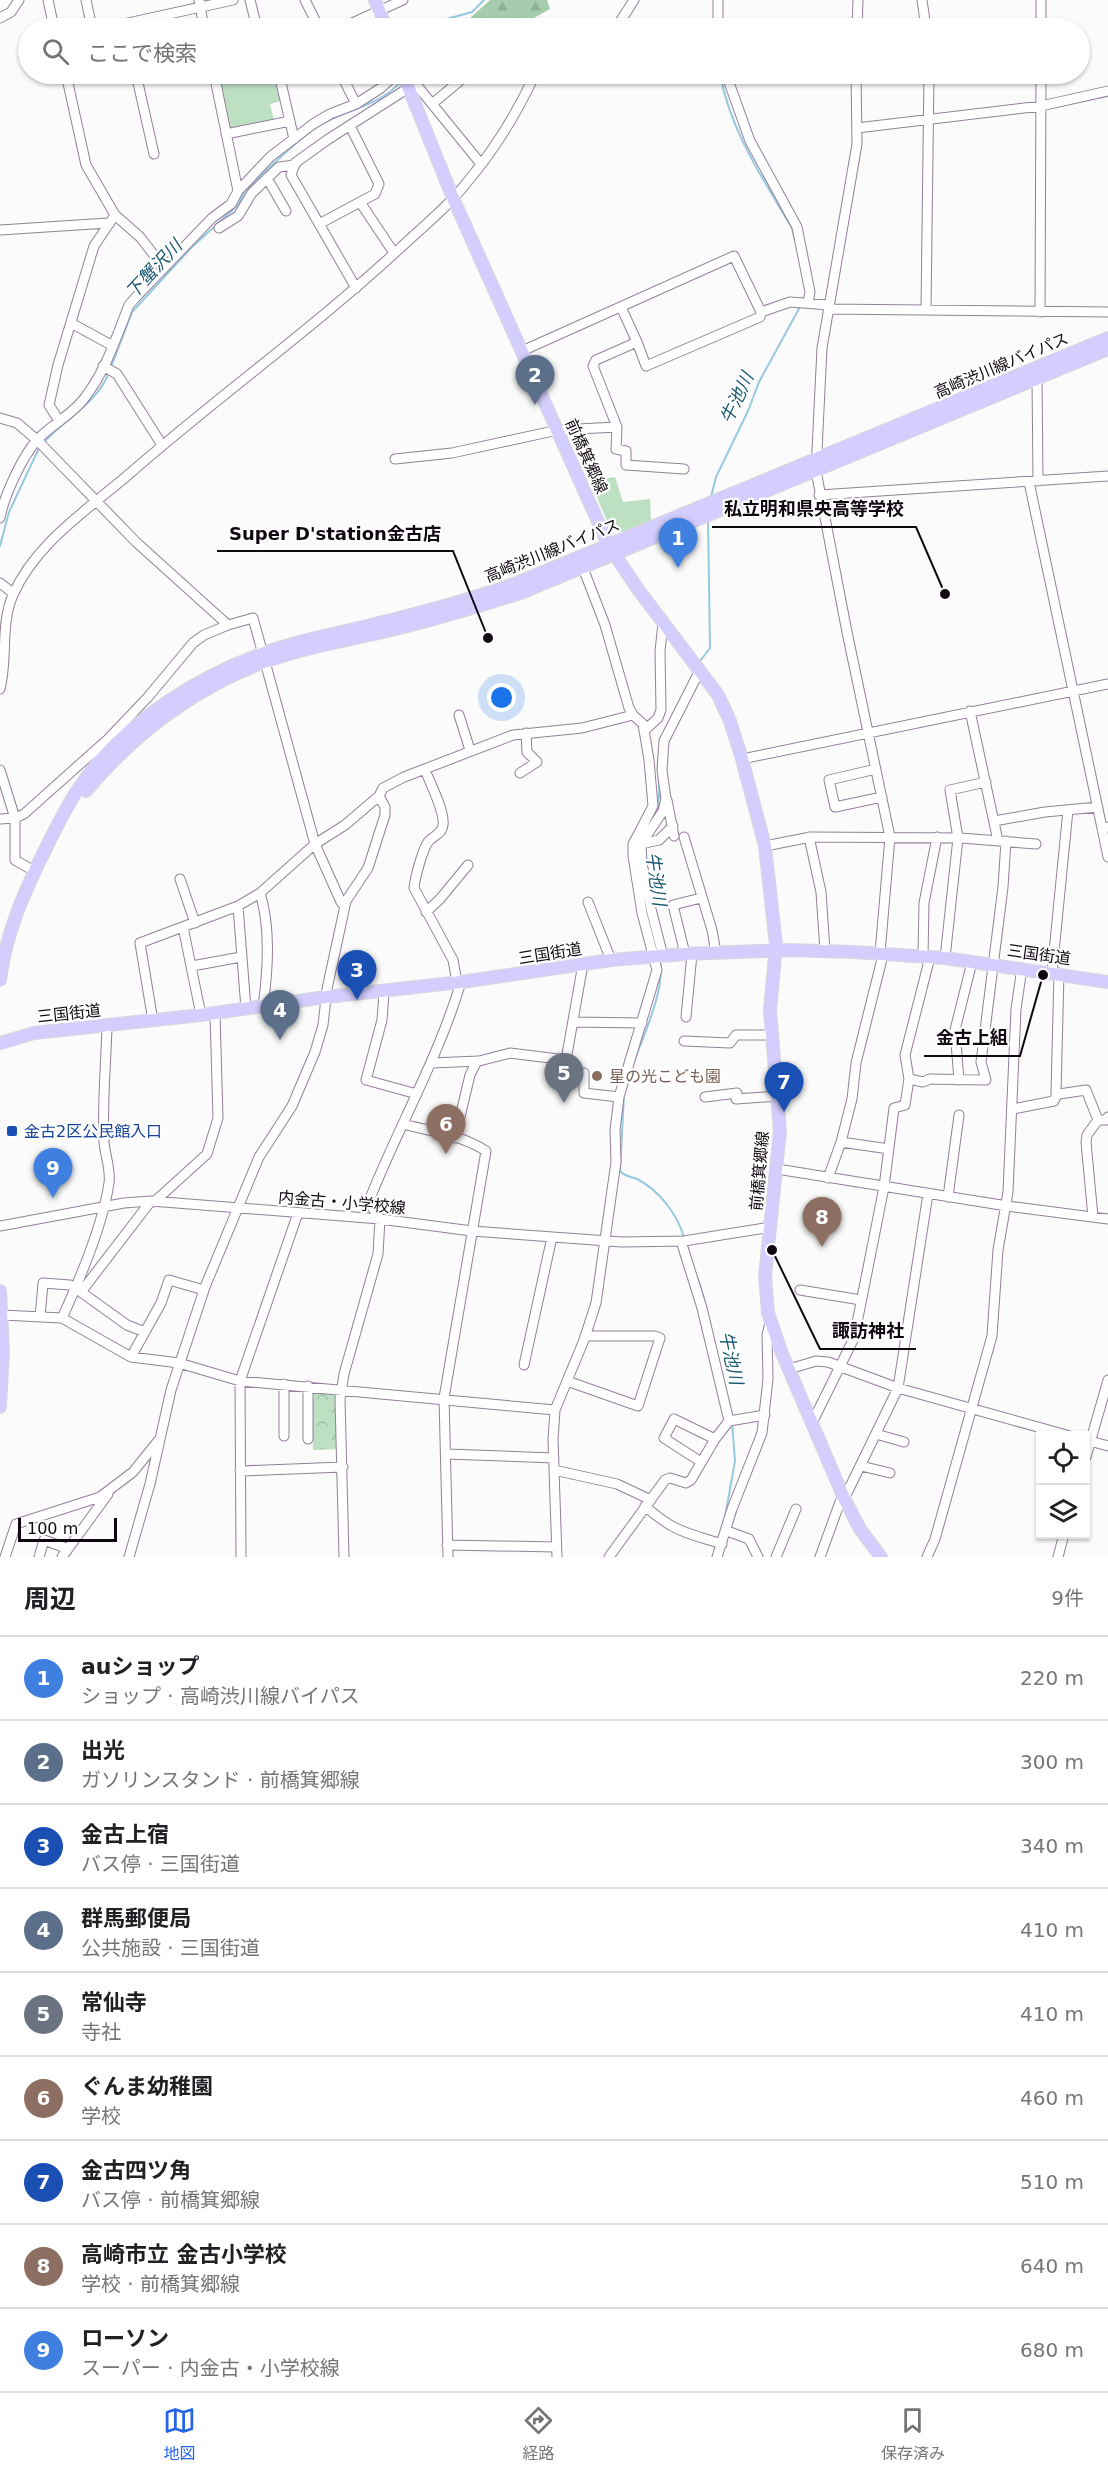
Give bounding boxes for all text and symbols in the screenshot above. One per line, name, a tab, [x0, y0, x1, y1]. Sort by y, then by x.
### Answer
search box	[18, 18, 1090, 84]
icon: search	[39, 35, 72, 68]
text: ここで検索	[87, 41, 197, 66]
water label: 下蟹沢川	[121, 234, 187, 302]
street label: 高崎渋川線バイパス	[931, 329, 1071, 402]
pin: 2	[516, 356, 554, 405]
water label: 牛池川	[716, 367, 758, 427]
street label: 前橋箕郷線	[562, 416, 611, 497]
callout: 私立明和県央高等学校	[712, 491, 916, 527]
text: 私立明和県央高等学校	[724, 498, 904, 519]
callout: Super D'station金古店	[217, 515, 453, 551]
street label: 高崎渋川線バイパス	[482, 515, 622, 586]
pin: 1	[658, 518, 698, 568]
text: Super D'station金古店	[229, 523, 441, 544]
your location	[487, 683, 516, 712]
water label: 牛池川	[642, 851, 671, 909]
street label: 三国街道	[517, 939, 583, 968]
street label: 三国街道	[1006, 941, 1072, 968]
pin: 3	[338, 950, 376, 1000]
pin: 4	[260, 990, 300, 1040]
street label: 三国街道	[36, 1001, 102, 1026]
callout: 金古上組	[924, 1020, 1020, 1056]
text: 金古上組	[936, 1027, 1008, 1048]
pin: 5	[544, 1054, 584, 1103]
pin: 7	[764, 1062, 804, 1112]
place label: 星の光こども園	[609, 1067, 721, 1086]
marker: 星の光こども園	[590, 1069, 604, 1083]
pin: 6	[426, 1104, 466, 1154]
place label: 金古2区公民館入口	[24, 1122, 162, 1141]
marker: 金古2区公民館入口	[5, 1124, 19, 1138]
street label: 前橋箕郷線	[747, 1130, 772, 1212]
pin: 9	[34, 1148, 72, 1198]
street label: 内金古・小学校線	[277, 1187, 407, 1218]
pin: 8	[802, 1198, 842, 1247]
callout: 諏訪神社	[820, 1313, 916, 1349]
text: 諏訪神社	[832, 1320, 904, 1341]
water label: 牛池川	[716, 1329, 748, 1388]
map controls	[1036, 1431, 1090, 1539]
button: locate	[1036, 1431, 1090, 1485]
button: layers	[1036, 1485, 1090, 1539]
scale bar	[18, 1515, 117, 1542]
text: 100 m	[27, 1519, 78, 1538]
text: 周辺	[24, 1584, 76, 1614]
text: 9件	[1051, 1586, 1084, 1610]
text: auショップ	[81, 1654, 200, 1679]
text: 1	[37, 1666, 50, 1690]
text: 220 m	[1020, 1666, 1084, 1690]
text: ショップ · 高崎渋川線バイパス	[81, 1684, 360, 1708]
text: 出光	[81, 1738, 125, 1763]
text: 2	[37, 1750, 50, 1774]
text: 300 m	[1020, 1750, 1084, 1774]
text: ガソリンスタンド · 前橋箕郷線	[81, 1768, 360, 1792]
text: 金古上宿	[81, 1822, 169, 1847]
text: 3	[37, 1834, 50, 1858]
text: 340 m	[1020, 1834, 1084, 1858]
text: バス停 · 三国街道	[81, 1852, 240, 1876]
text: 群馬郵便局	[81, 1906, 191, 1931]
text: 4	[37, 1918, 50, 1942]
text: 410 m	[1020, 1918, 1084, 1942]
text: 公共施設 · 三国街道	[81, 1936, 260, 1960]
text: 常仙寺	[81, 1990, 147, 2015]
text: 5	[37, 2002, 50, 2026]
text: 410 m	[1020, 2002, 1084, 2026]
text: 寺社	[81, 2020, 121, 2044]
text: ぐんま幼稚園	[81, 2074, 213, 2099]
text: 6	[37, 2086, 50, 2110]
text: 460 m	[1020, 2086, 1084, 2110]
text: 学校	[81, 2104, 121, 2128]
text: 金古四ツ角	[81, 2158, 191, 2183]
text: 7	[37, 2170, 50, 2194]
text: 510 m	[1020, 2170, 1084, 2194]
text: バス停 · 前橋箕郷線	[81, 2188, 260, 2212]
text: 高崎市立 金古小学校	[81, 2242, 287, 2267]
text: 8	[37, 2254, 50, 2278]
text: 640 m	[1020, 2254, 1084, 2278]
text: 学校 · 前橋箕郷線	[81, 2272, 240, 2296]
text: ローソン	[81, 2326, 169, 2351]
text: 9	[37, 2338, 50, 2362]
text: 680 m	[1020, 2338, 1084, 2362]
text: スーパー · 内金古・小学校線	[81, 2356, 340, 2380]
tab: 地図	[163, 2404, 196, 2464]
tab: 経路	[522, 2404, 555, 2464]
tab: 保存済み	[881, 2404, 945, 2464]

